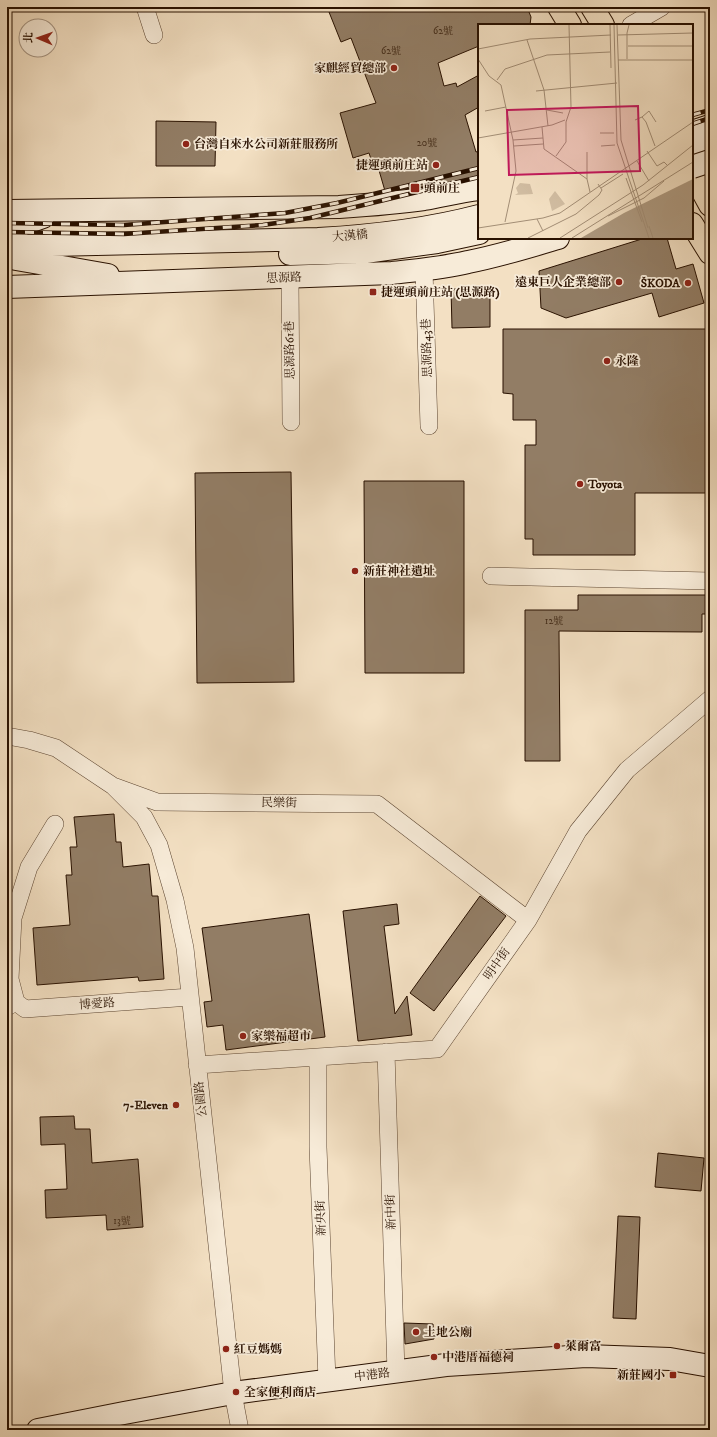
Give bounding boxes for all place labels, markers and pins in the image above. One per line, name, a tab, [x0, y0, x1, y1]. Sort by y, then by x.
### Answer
place label: 家麒經貿總部	[314, 61, 386, 76]
marker: 家麒經貿總部	[389, 63, 399, 73]
place label: 台灣自來水公司新莊服務所	[194, 137, 338, 152]
marker: 台灣自來水公司新莊服務所	[181, 139, 191, 149]
place label: 捷運頭前庄站	[356, 158, 428, 173]
marker: 捷運頭前庄站	[431, 160, 441, 170]
place label: 頭前庄	[424, 181, 460, 196]
marker: 頭前庄	[409, 182, 421, 194]
place label: 遠東巨人企業總部	[515, 275, 611, 290]
place label: ŠKODA	[641, 276, 680, 291]
marker: 遠東巨人企業總部	[614, 277, 624, 287]
marker: ŠKODA	[683, 278, 693, 288]
place label: 捷運頭前庄站 (思源路)	[381, 285, 500, 300]
marker: 捷運頭前庄站 (思源路)	[368, 287, 378, 297]
place label: 永隆	[615, 354, 639, 369]
marker: 永隆	[602, 356, 612, 366]
place label: Toyota	[587, 477, 623, 492]
marker: Toyota	[575, 479, 585, 489]
place label: 新莊神社遺址	[363, 564, 435, 579]
marker: 新莊神社遺址	[350, 566, 360, 576]
place label: 家樂福超市	[251, 1029, 311, 1044]
marker: 家樂福超市	[238, 1031, 248, 1041]
place label: 7-Eleven	[123, 1098, 169, 1113]
marker: 7-Eleven	[171, 1100, 181, 1110]
place label: 土地公廟	[424, 1325, 472, 1340]
marker: 土地公廟	[411, 1327, 421, 1337]
place label: 萊爾富	[565, 1339, 601, 1354]
marker: 萊爾富	[552, 1341, 562, 1351]
place label: 紅豆媽媽	[234, 1342, 282, 1357]
marker: 紅豆媽媽	[221, 1344, 231, 1354]
place label: 中港厝福德祠	[442, 1350, 514, 1365]
marker: 中港厝福德祠	[429, 1352, 439, 1362]
place label: 新莊國小	[617, 1368, 665, 1383]
marker: 新莊國小	[668, 1370, 678, 1380]
place label: 全家便利商店	[244, 1385, 316, 1400]
marker: 全家便利商店	[231, 1387, 241, 1397]

